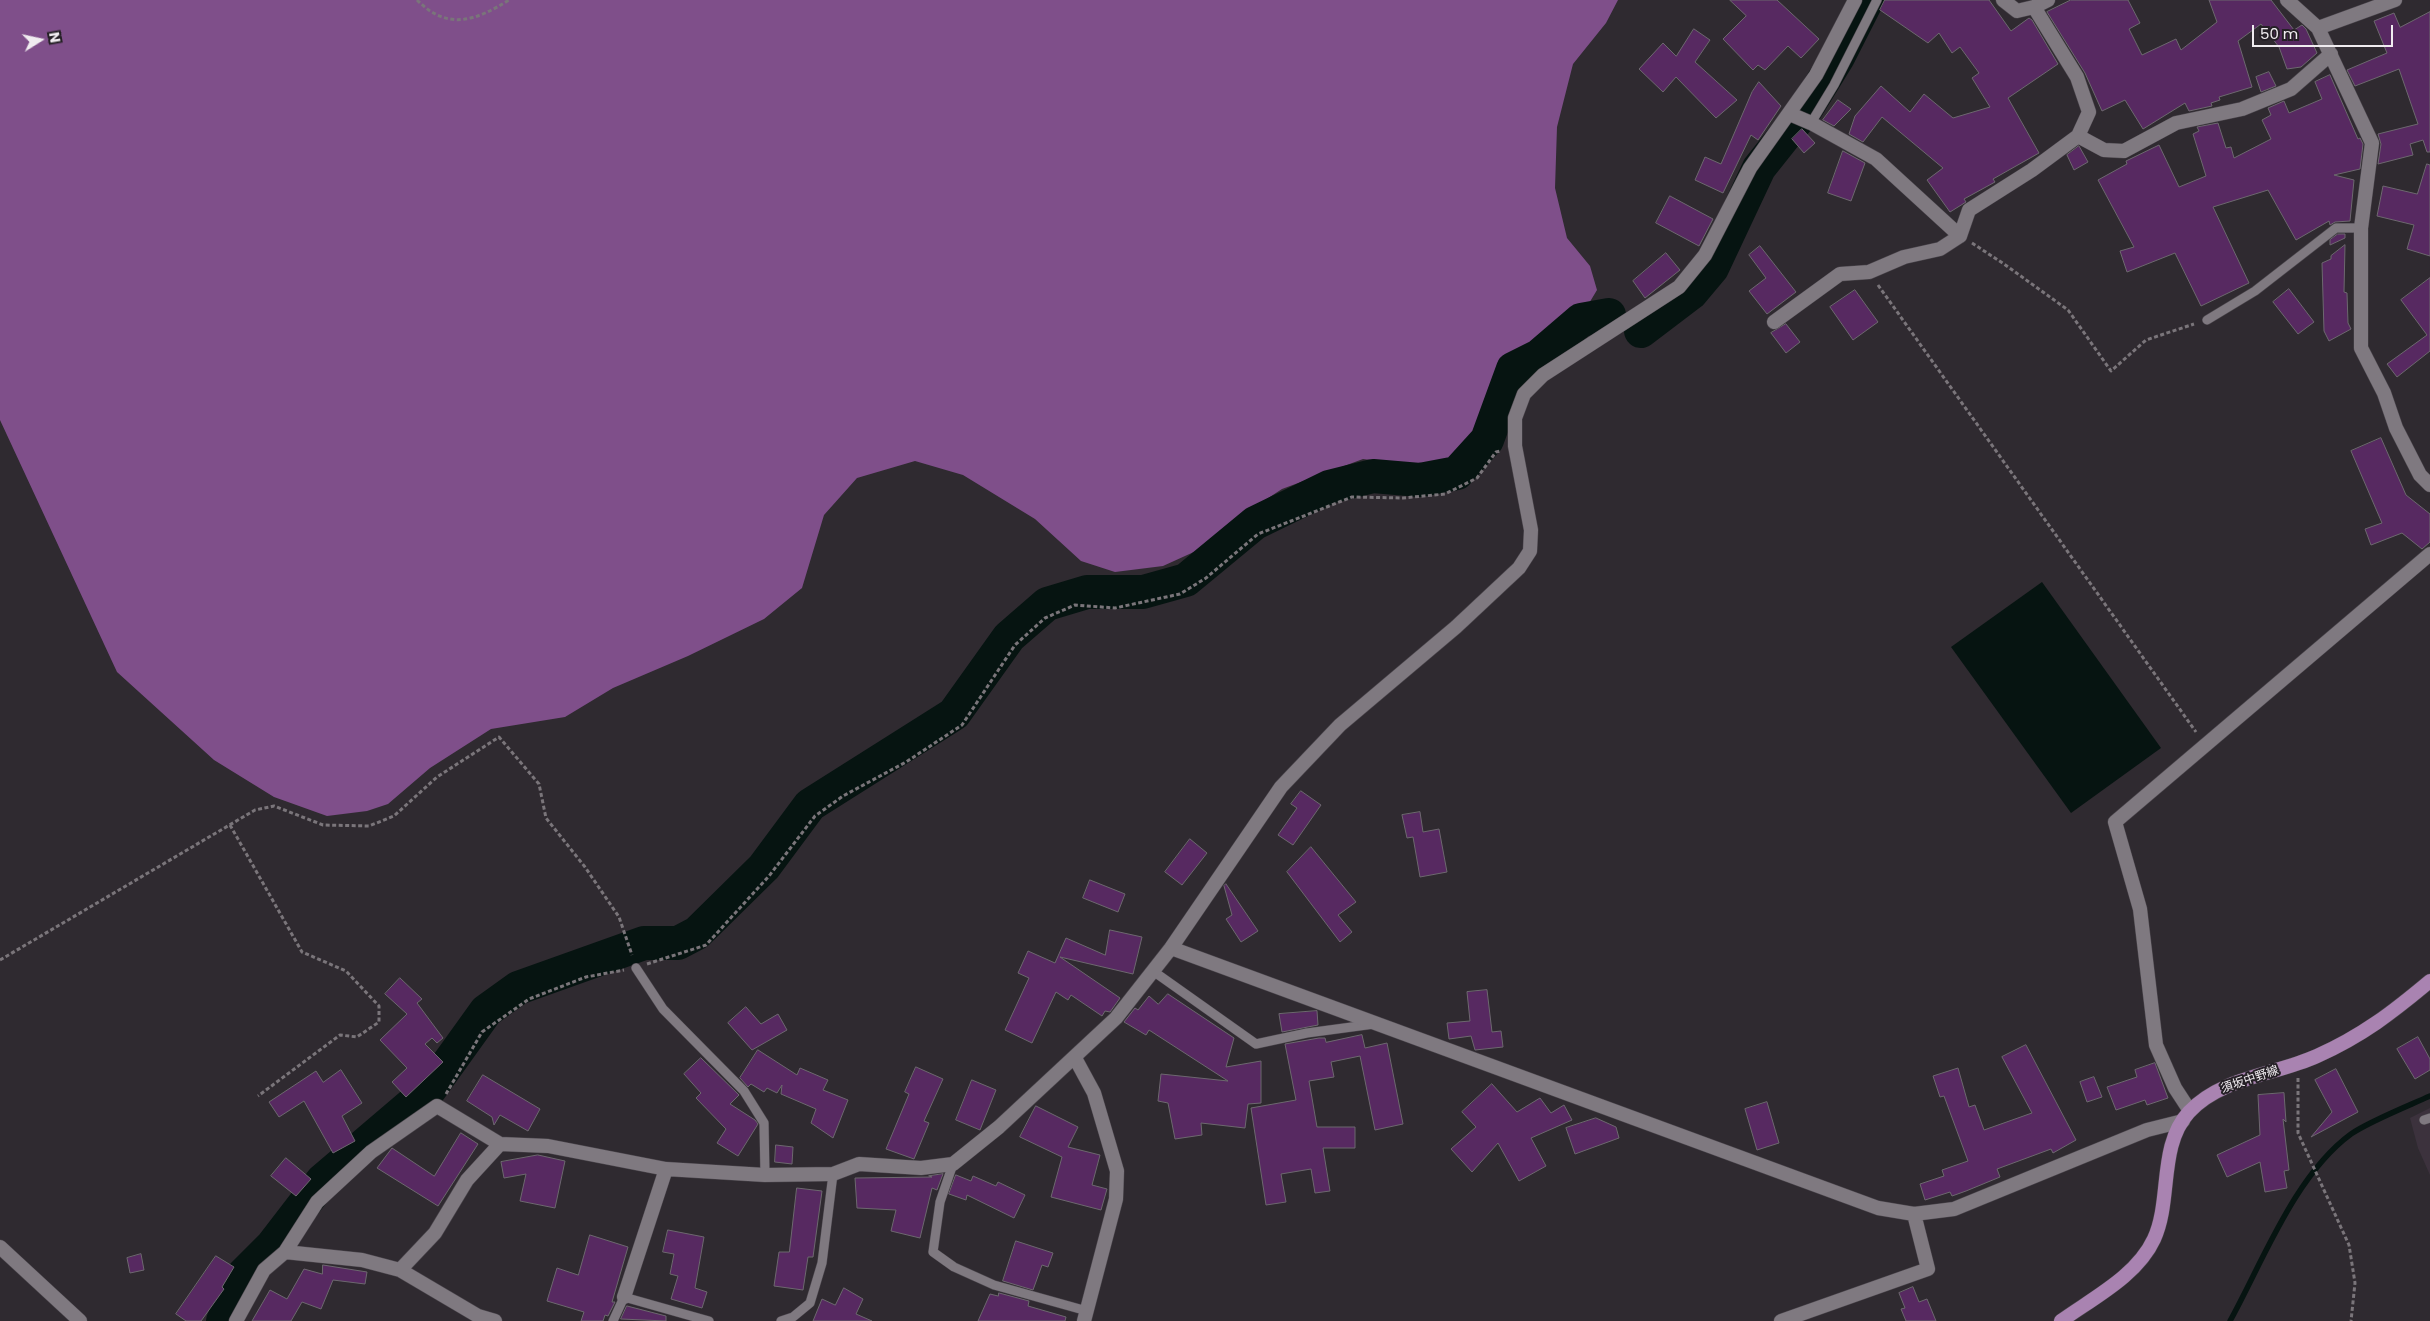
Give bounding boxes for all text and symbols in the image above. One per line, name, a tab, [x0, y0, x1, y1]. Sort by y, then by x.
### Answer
north arrow	[15, 15, 65, 65]
scale bar	[2255, 15, 2396, 47]
text: 50 m	[2260, 23, 2298, 44]
text: N	[44, 30, 66, 44]
street label: 須坂中野線	[2219, 1063, 2281, 1097]

